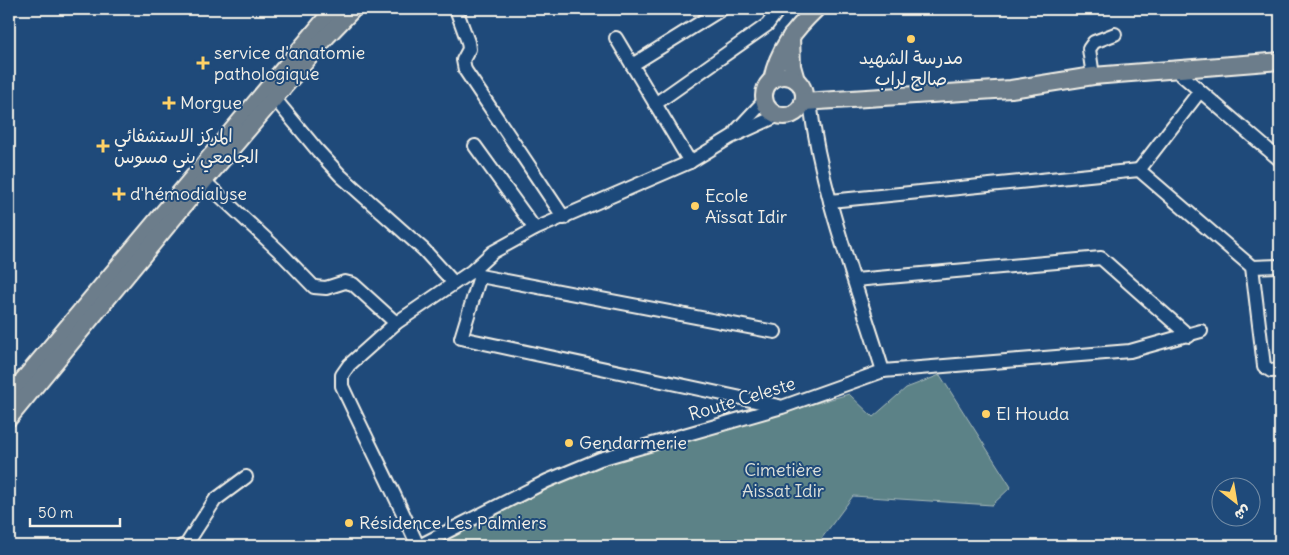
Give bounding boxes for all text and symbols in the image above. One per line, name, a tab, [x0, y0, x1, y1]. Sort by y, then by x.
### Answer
marker: مدرسة الشهيد صالح لراب	[905, 33, 917, 45]
place label: service d'anatomie pathologique	[214, 41, 365, 85]
place label: مدرسة الشهيد صالح لراب	[859, 46, 963, 91]
marker: service d'anatomie pathologique	[196, 56, 210, 70]
place label: Morgue	[180, 91, 242, 114]
marker: Morgue	[162, 96, 176, 110]
place label: المركز الاستشفائي الجامعي بني مسوس	[114, 124, 259, 173]
marker: المركز الاستشفائي الجامعي بني مسوس	[96, 139, 110, 153]
place label: d'hémodialyse	[130, 182, 247, 205]
place label: Ecole Aïssat Idir	[705, 184, 788, 228]
marker: d'hémodialyse	[112, 187, 126, 201]
marker: Ecole Aïssat Idir	[689, 200, 701, 212]
street label: Route Celeste	[686, 371, 798, 426]
place label: El Houda	[996, 402, 1069, 425]
marker: El Houda	[980, 408, 992, 420]
place label: Gendarmerie	[579, 431, 687, 454]
marker: Gendarmerie	[563, 437, 575, 449]
park label: Cimetière Aissat Idir	[742, 458, 825, 502]
north arrow	[1212, 478, 1262, 528]
scale bar	[30, 495, 120, 527]
text: ش	[1231, 501, 1254, 525]
text: 50 m	[38, 503, 73, 522]
place label: Résidence Les Palmiers	[359, 511, 547, 534]
marker: Résidence Les Palmiers	[343, 517, 355, 529]

